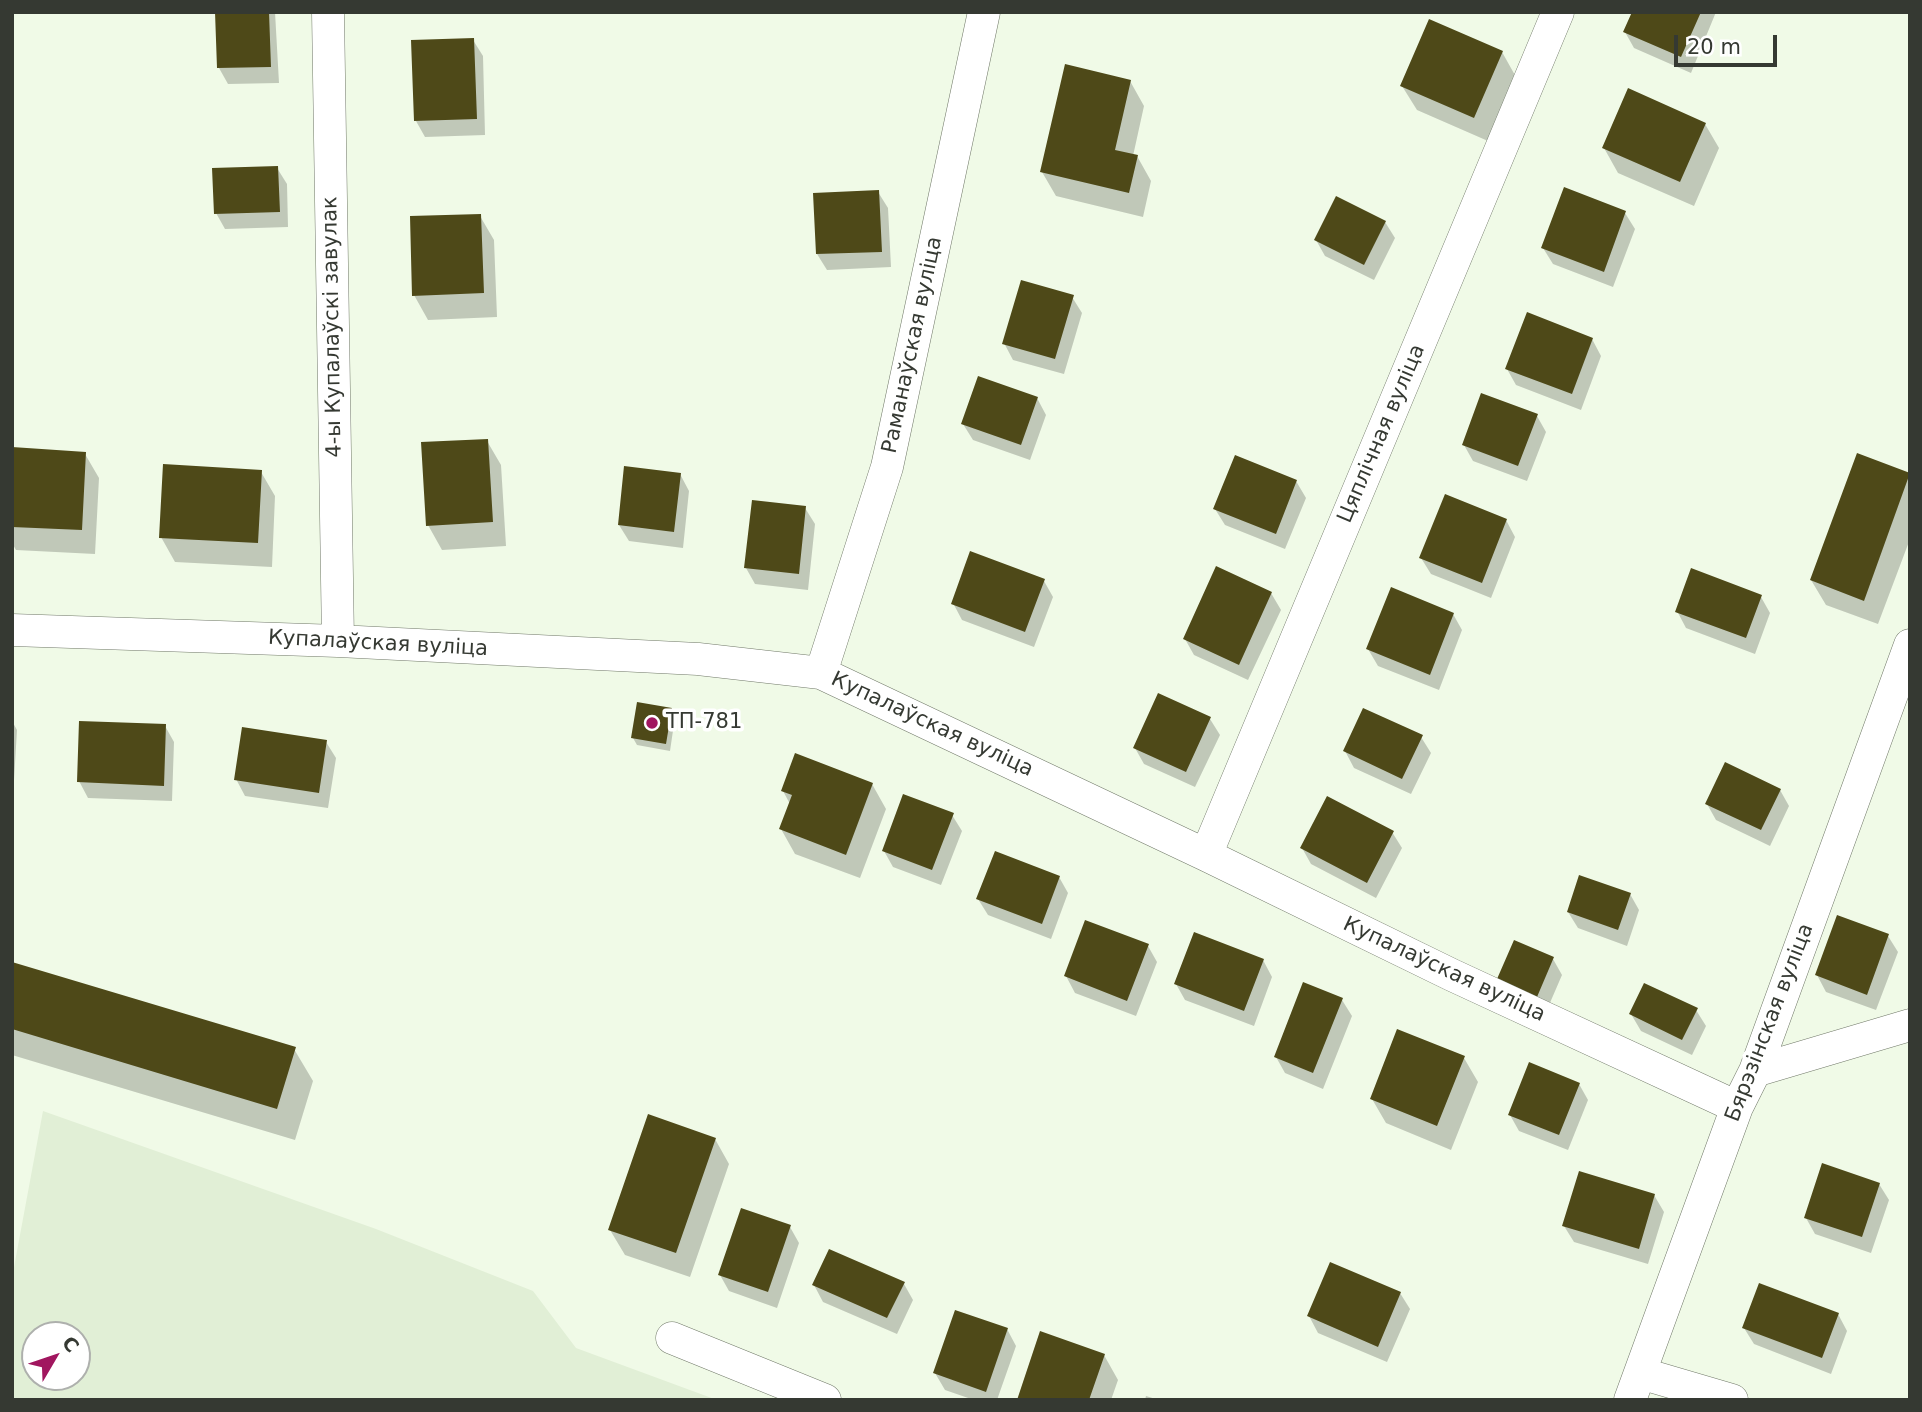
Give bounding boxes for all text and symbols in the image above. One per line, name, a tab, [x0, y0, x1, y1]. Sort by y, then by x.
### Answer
scale bar	[1677, 21, 1780, 65]
text: 20 m	[1687, 35, 1741, 59]
street label: 4-ы Купалаўскі завулак	[318, 196, 348, 458]
street label: Раманаўская вуліца	[878, 234, 948, 456]
street label: Цяплічная вуліца	[1333, 341, 1431, 527]
street label: Купалаўская вуліца	[267, 626, 489, 662]
street label: Купалаўская вуліца	[827, 667, 1037, 783]
place label: ТП-781	[666, 710, 742, 736]
marker: ТП-781	[644, 715, 660, 731]
street label: Купалаўская вуліца	[1339, 912, 1549, 1028]
street label: Бярэзінская вуліца	[1721, 920, 1819, 1126]
north arrow	[21, 1321, 91, 1391]
text: С	[58, 1332, 84, 1356]

